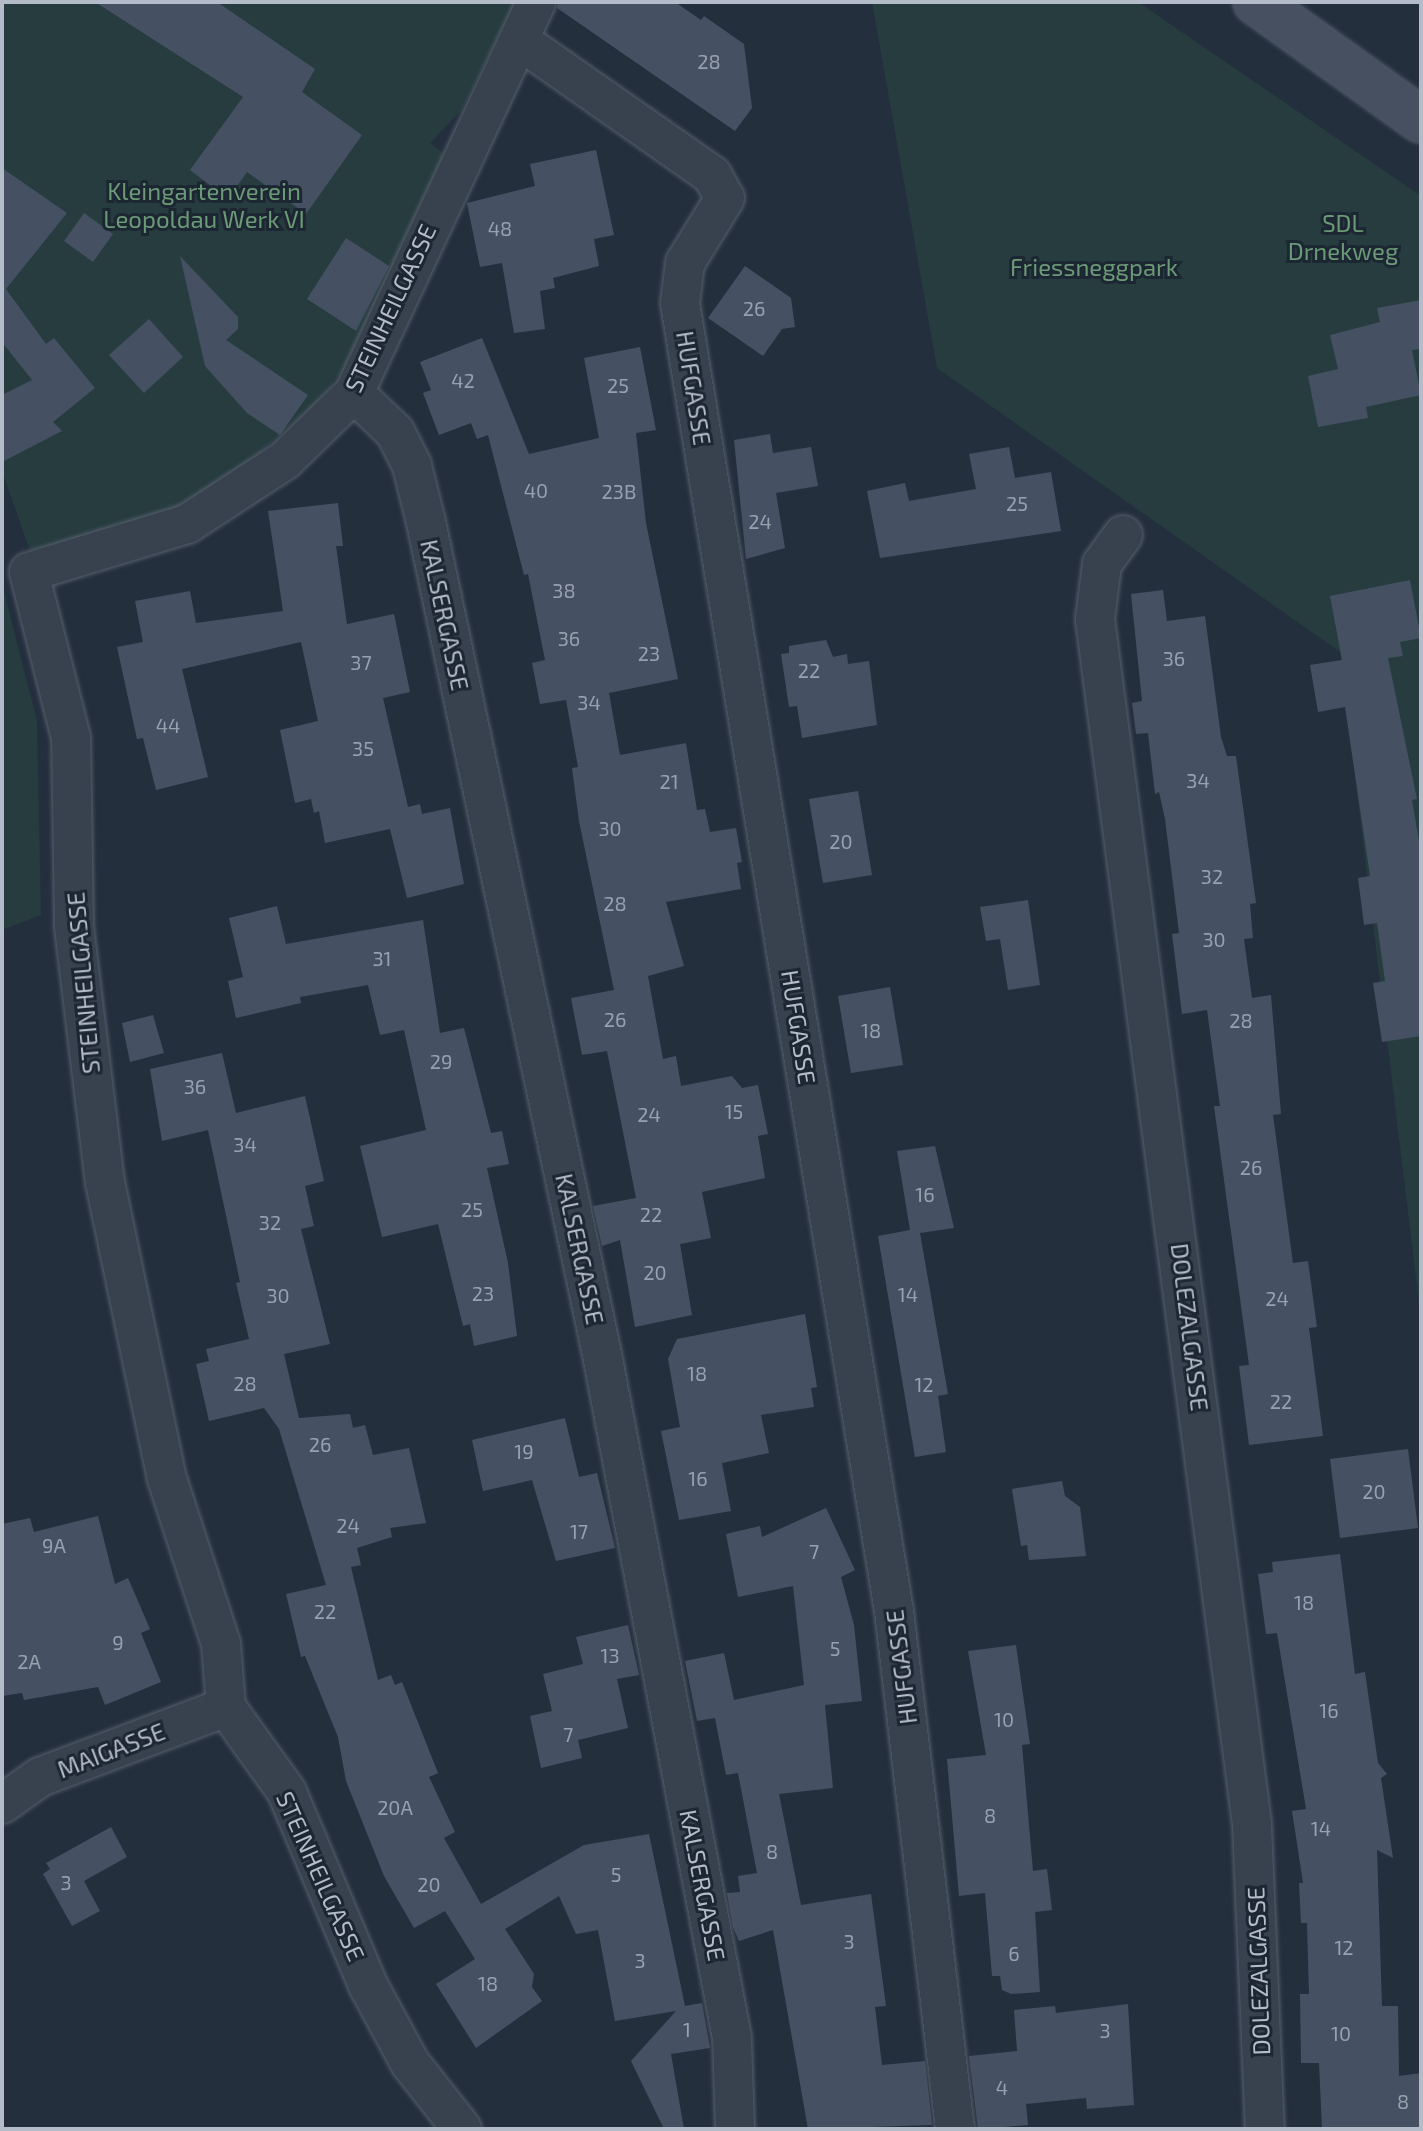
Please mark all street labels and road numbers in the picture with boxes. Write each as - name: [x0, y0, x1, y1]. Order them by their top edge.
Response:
- street label: STEINHEILGASSE: [338, 219, 442, 397]
- street label: HUFGASSE: [671, 329, 717, 447]
- street label: KALSERGASSE: [415, 537, 475, 693]
- street label: STEINHEILGASSE: [61, 891, 105, 1075]
- street label: HUFGASSE: [776, 968, 822, 1086]
- street label: KALSERGASSE: [550, 1171, 610, 1327]
- street label: DOLEZALGASSE: [1165, 1242, 1215, 1412]
- street label: HUFGASSE: [880, 1608, 922, 1726]
- street label: MAIGASSE: [53, 1716, 169, 1784]
- street label: STEINHEILGASSE: [271, 1787, 371, 1965]
- street label: KALSERGASSE: [674, 1807, 732, 1963]
- street label: DOLEZALGASSE: [1241, 1886, 1275, 2056]

